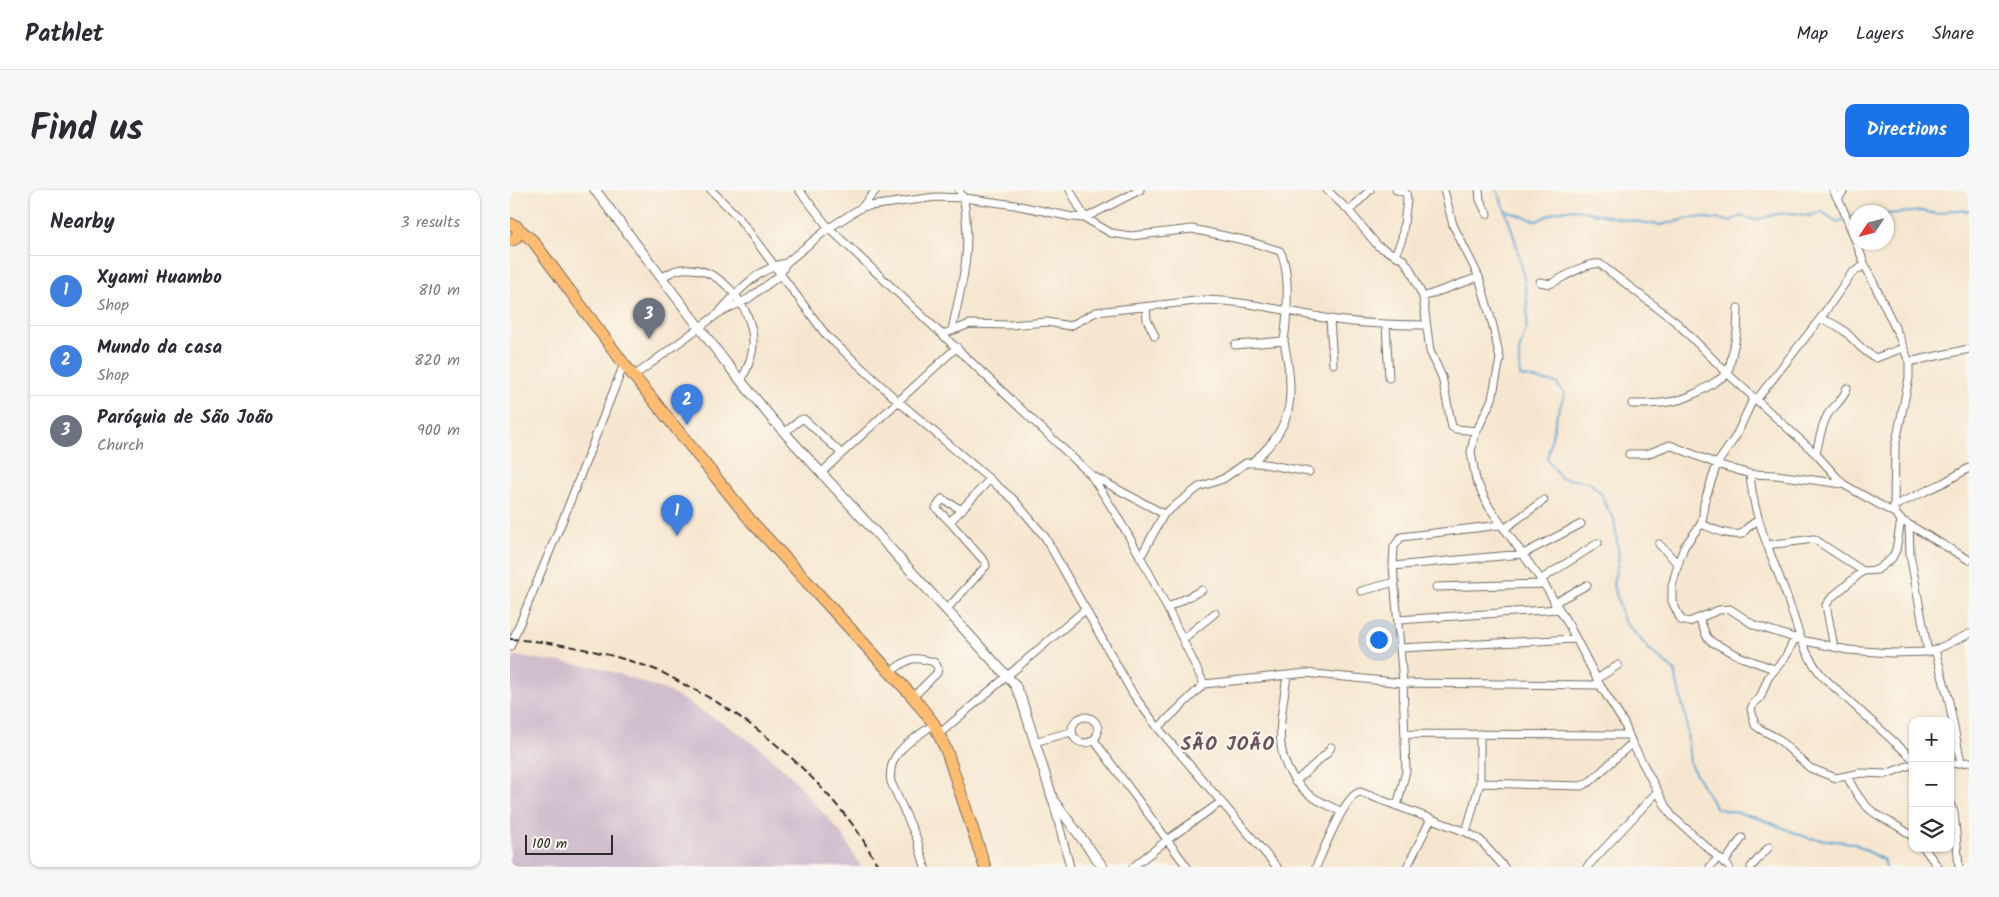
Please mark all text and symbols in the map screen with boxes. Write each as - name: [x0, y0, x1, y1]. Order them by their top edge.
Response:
- text: Pathlet: [25, 15, 104, 54]
- text: Map: [1797, 20, 1828, 49]
- text: Layers: [1856, 20, 1904, 49]
- text: Share: [1932, 20, 1974, 49]
- text: Find us: [30, 102, 143, 158]
- button: Directions: [1845, 104, 1969, 157]
- north arrow: [1849, 205, 1894, 250]
- text: Nearby: [50, 206, 115, 239]
- text: 3 results: [401, 210, 460, 235]
- text: Xyami Huambo: [97, 263, 222, 293]
- text: 1: [64, 278, 68, 303]
- text: 810 m: [418, 278, 460, 303]
- text: Shop: [97, 293, 129, 318]
- pin: 3: [633, 298, 665, 339]
- text: Mundo da casa: [97, 333, 222, 363]
- text: 2: [61, 348, 71, 373]
- text: 820 m: [414, 348, 460, 373]
- text: Shop: [97, 363, 129, 388]
- pin: 2: [671, 384, 703, 425]
- text: Paróquia de São João: [97, 403, 273, 433]
- text: 3: [62, 418, 70, 443]
- text: 900 m: [417, 418, 460, 443]
- text: Church: [97, 433, 144, 458]
- pin: 1: [661, 495, 693, 536]
- your location: [1366, 627, 1392, 653]
- map controls: [1909, 717, 1954, 852]
- button: +: [1909, 717, 1954, 762]
- district label: SÃO JOÃO: [1181, 730, 1275, 760]
- button: −: [1909, 762, 1954, 807]
- button: layers: [1909, 807, 1954, 852]
- scale bar: [525, 832, 612, 855]
- text: 100 m: [532, 833, 567, 855]

